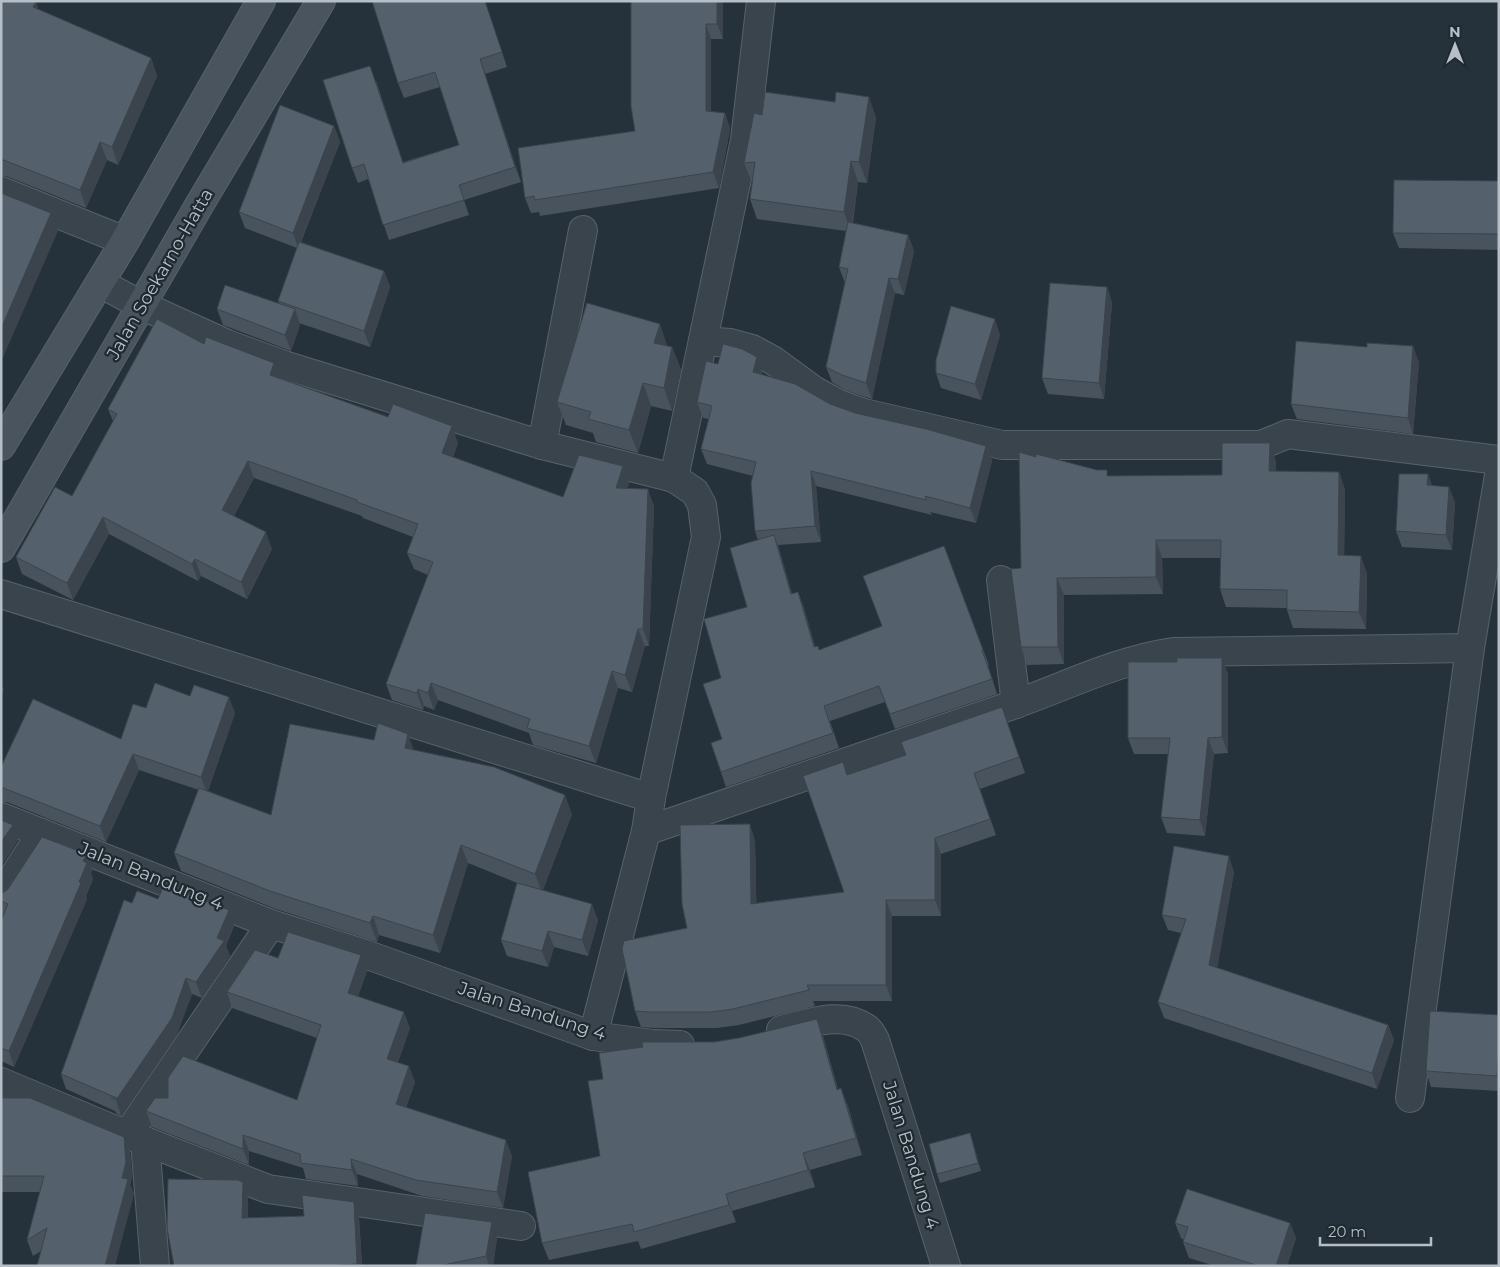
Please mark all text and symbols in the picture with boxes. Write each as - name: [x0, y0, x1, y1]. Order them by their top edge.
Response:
- north arrow: [1430, 20, 1480, 70]
- text: N: [1449, 23, 1461, 41]
- street label: Jalan Soekarno-Hatta: [102, 185, 218, 364]
- street label: Jalan Bandung 4: [75, 837, 226, 915]
- street label: Jalan Bandung 4: [455, 976, 609, 1045]
- street label: Jalan Bandung 4: [878, 1077, 944, 1232]
- scale bar: [1320, 1214, 1431, 1246]
- text: 20 m: [1328, 1222, 1366, 1241]

